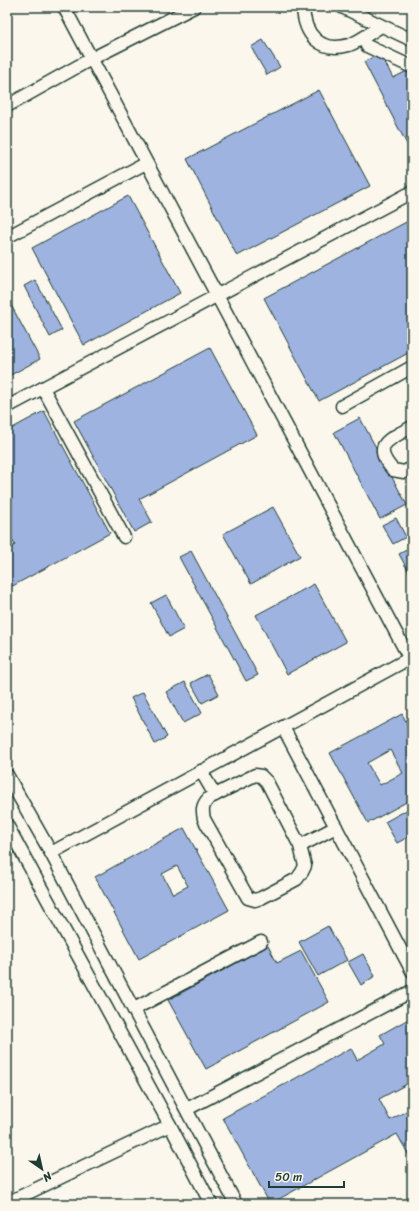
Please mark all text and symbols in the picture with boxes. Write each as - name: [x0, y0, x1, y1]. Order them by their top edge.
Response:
- north arrow: [22, 1149, 62, 1189]
- scale bar: [269, 1163, 344, 1189]
- text: N: [39, 1166, 57, 1187]
- text: 50 m: [275, 1166, 302, 1188]

